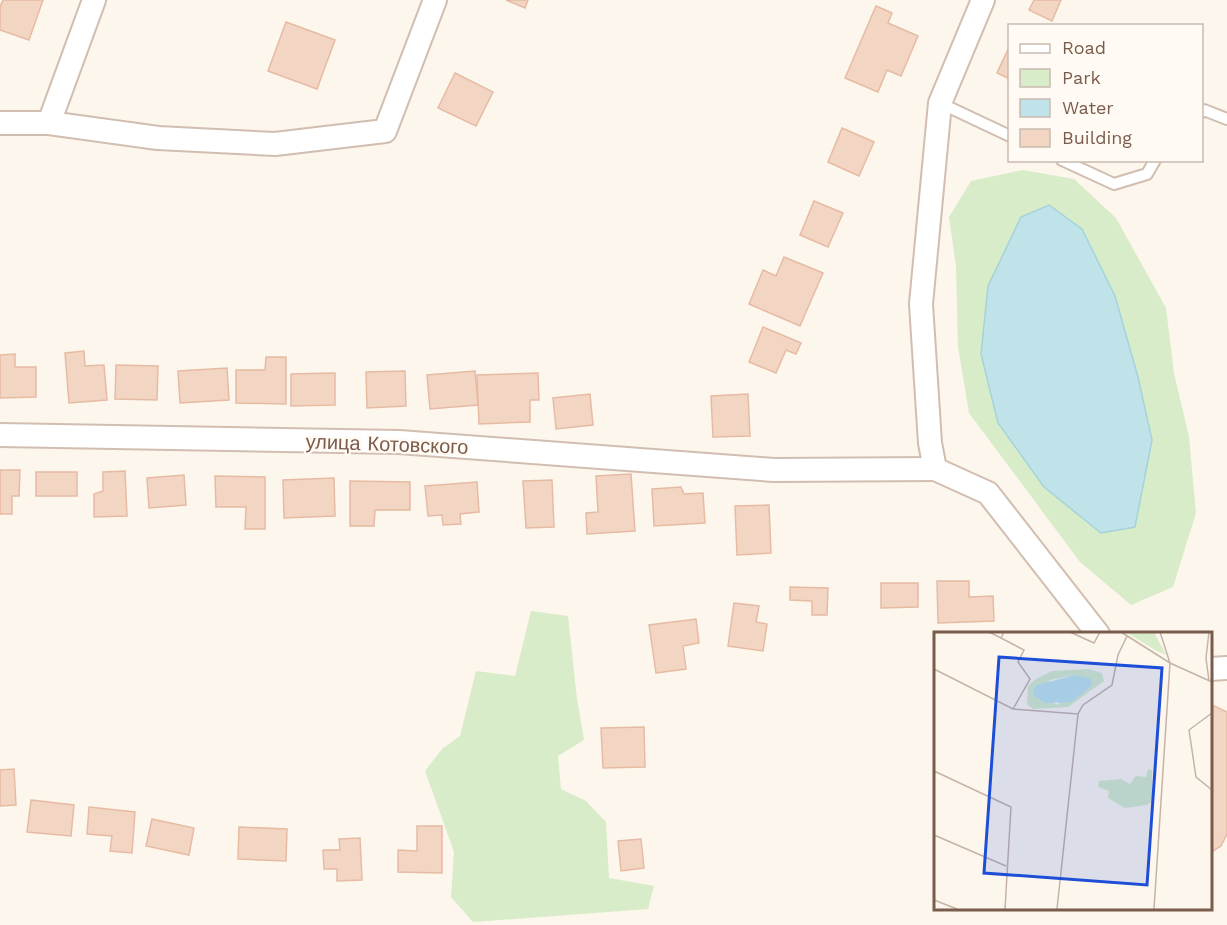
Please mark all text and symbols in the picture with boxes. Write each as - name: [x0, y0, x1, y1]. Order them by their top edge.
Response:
- legend: [1008, 24, 1203, 162]
- text: Road: [1062, 37, 1106, 58]
- text: Park: [1062, 67, 1101, 88]
- text: Water: [1062, 97, 1114, 118]
- text: Building: [1062, 127, 1132, 148]
- street label: улица Котовского: [305, 429, 469, 459]
- inset map: [934, 632, 1212, 910]

